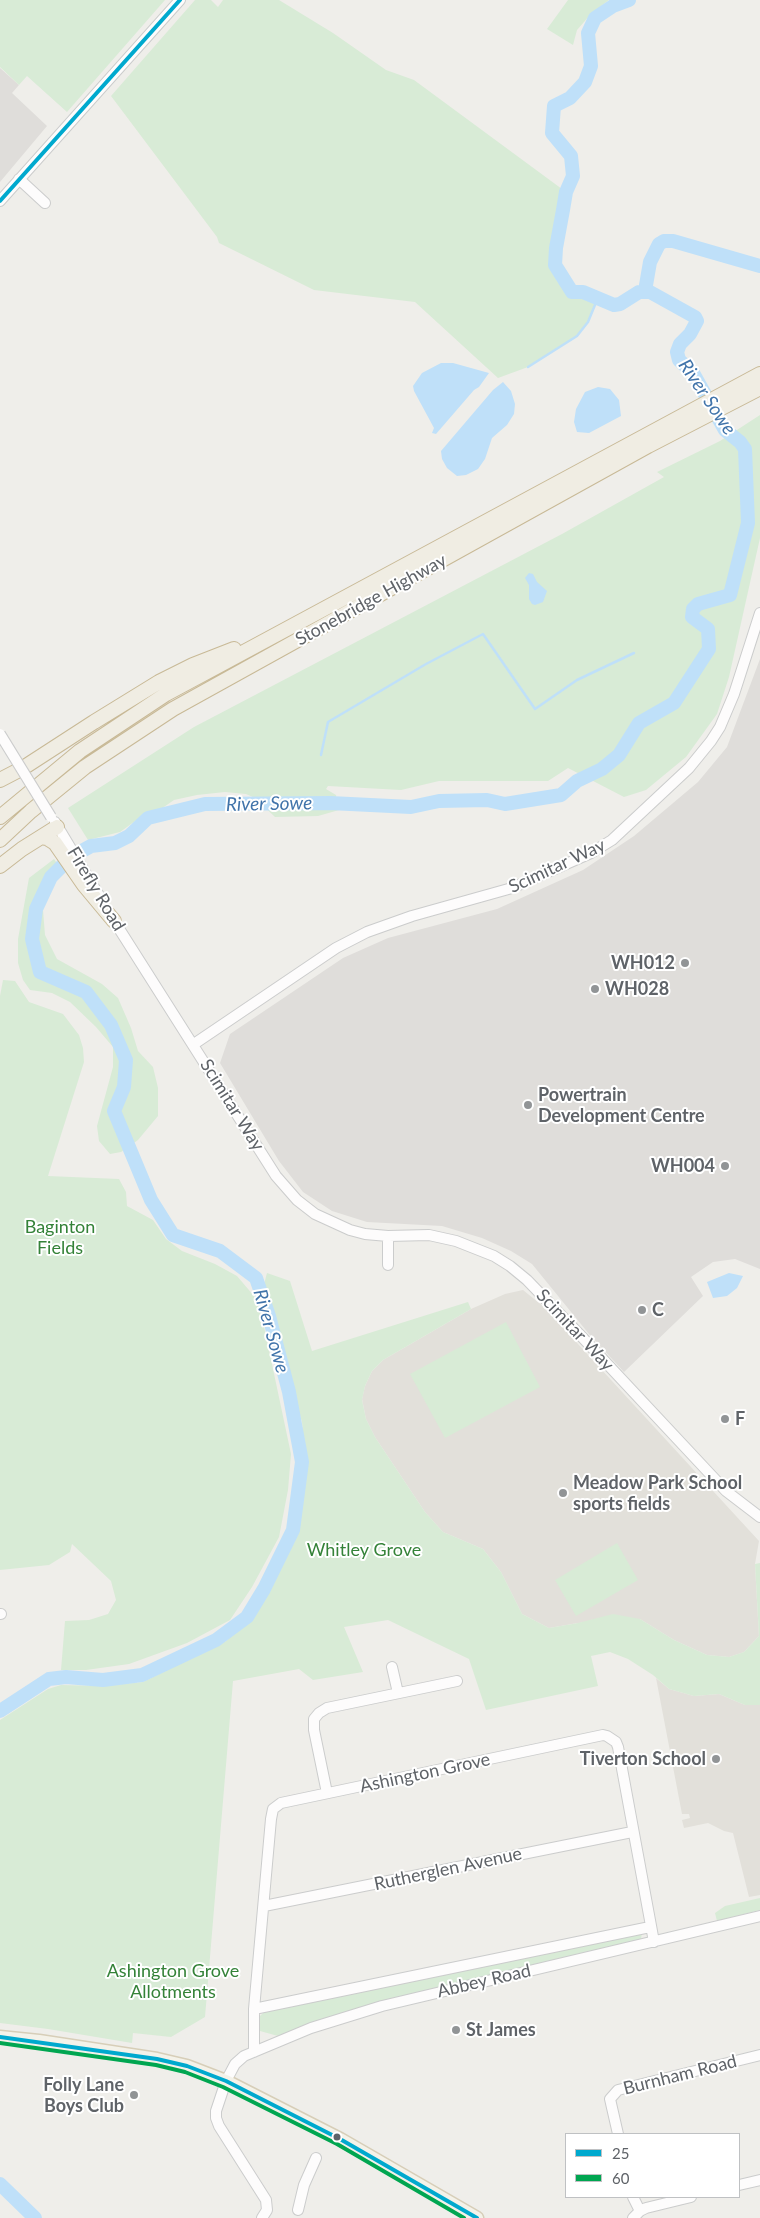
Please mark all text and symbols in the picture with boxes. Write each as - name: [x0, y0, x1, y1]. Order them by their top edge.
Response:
- water label: River Sowe: [673, 355, 741, 439]
- street label: Stonebridge Highway: [292, 550, 450, 650]
- water label: River Sowe: [226, 792, 312, 816]
- street label: Scimitar Way: [505, 834, 609, 898]
- street label: Firefly Road: [62, 843, 130, 935]
- place label: WH012: [611, 952, 675, 974]
- marker: WH012: [679, 957, 691, 969]
- place label: WH028: [605, 978, 669, 1000]
- marker: WH028: [589, 983, 601, 995]
- street label: Scimitar Way: [195, 1055, 269, 1155]
- place label: Powertrain Development Centre: [538, 1084, 705, 1126]
- marker: Powertrain Development Centre: [522, 1099, 534, 1111]
- place label: WH004: [651, 1155, 715, 1177]
- marker: WH004: [719, 1160, 731, 1172]
- park label: Baginton Fields: [25, 1216, 95, 1258]
- street label: Scimitar Way: [532, 1285, 618, 1375]
- water label: River Sowe: [248, 1286, 294, 1376]
- place label: C: [652, 1299, 664, 1321]
- marker: C: [636, 1304, 648, 1316]
- place label: F: [735, 1408, 745, 1430]
- marker: F: [719, 1413, 731, 1425]
- place label: Meadow Park School sports fields: [573, 1472, 742, 1515]
- marker: Meadow Park School sports fields: [557, 1487, 569, 1499]
- park label: Whitley Grove: [307, 1539, 421, 1561]
- place label: Tiverton School: [580, 1748, 706, 1770]
- street label: Ashington Grove: [358, 1749, 492, 1797]
- marker: Tiverton School: [710, 1753, 722, 1765]
- street label: Rutherglen Avenue: [372, 1843, 524, 1895]
- park label: Ashington Grove Allotments: [107, 1960, 239, 2002]
- street label: Abbey Road: [435, 1960, 533, 2002]
- place label: St James: [466, 2019, 536, 2041]
- marker: St James: [450, 2024, 462, 2036]
- street label: Burnham Road: [621, 2050, 739, 2100]
- place label: Folly Lane Boys Club: [43, 2074, 124, 2116]
- marker: Folly Lane Boys Club: [128, 2089, 140, 2101]
- unlabelled marker: [332, 2132, 342, 2142]
- legend: [565, 2133, 740, 2198]
- text: 25: [612, 2144, 629, 2162]
- text: 60: [612, 2169, 629, 2187]

